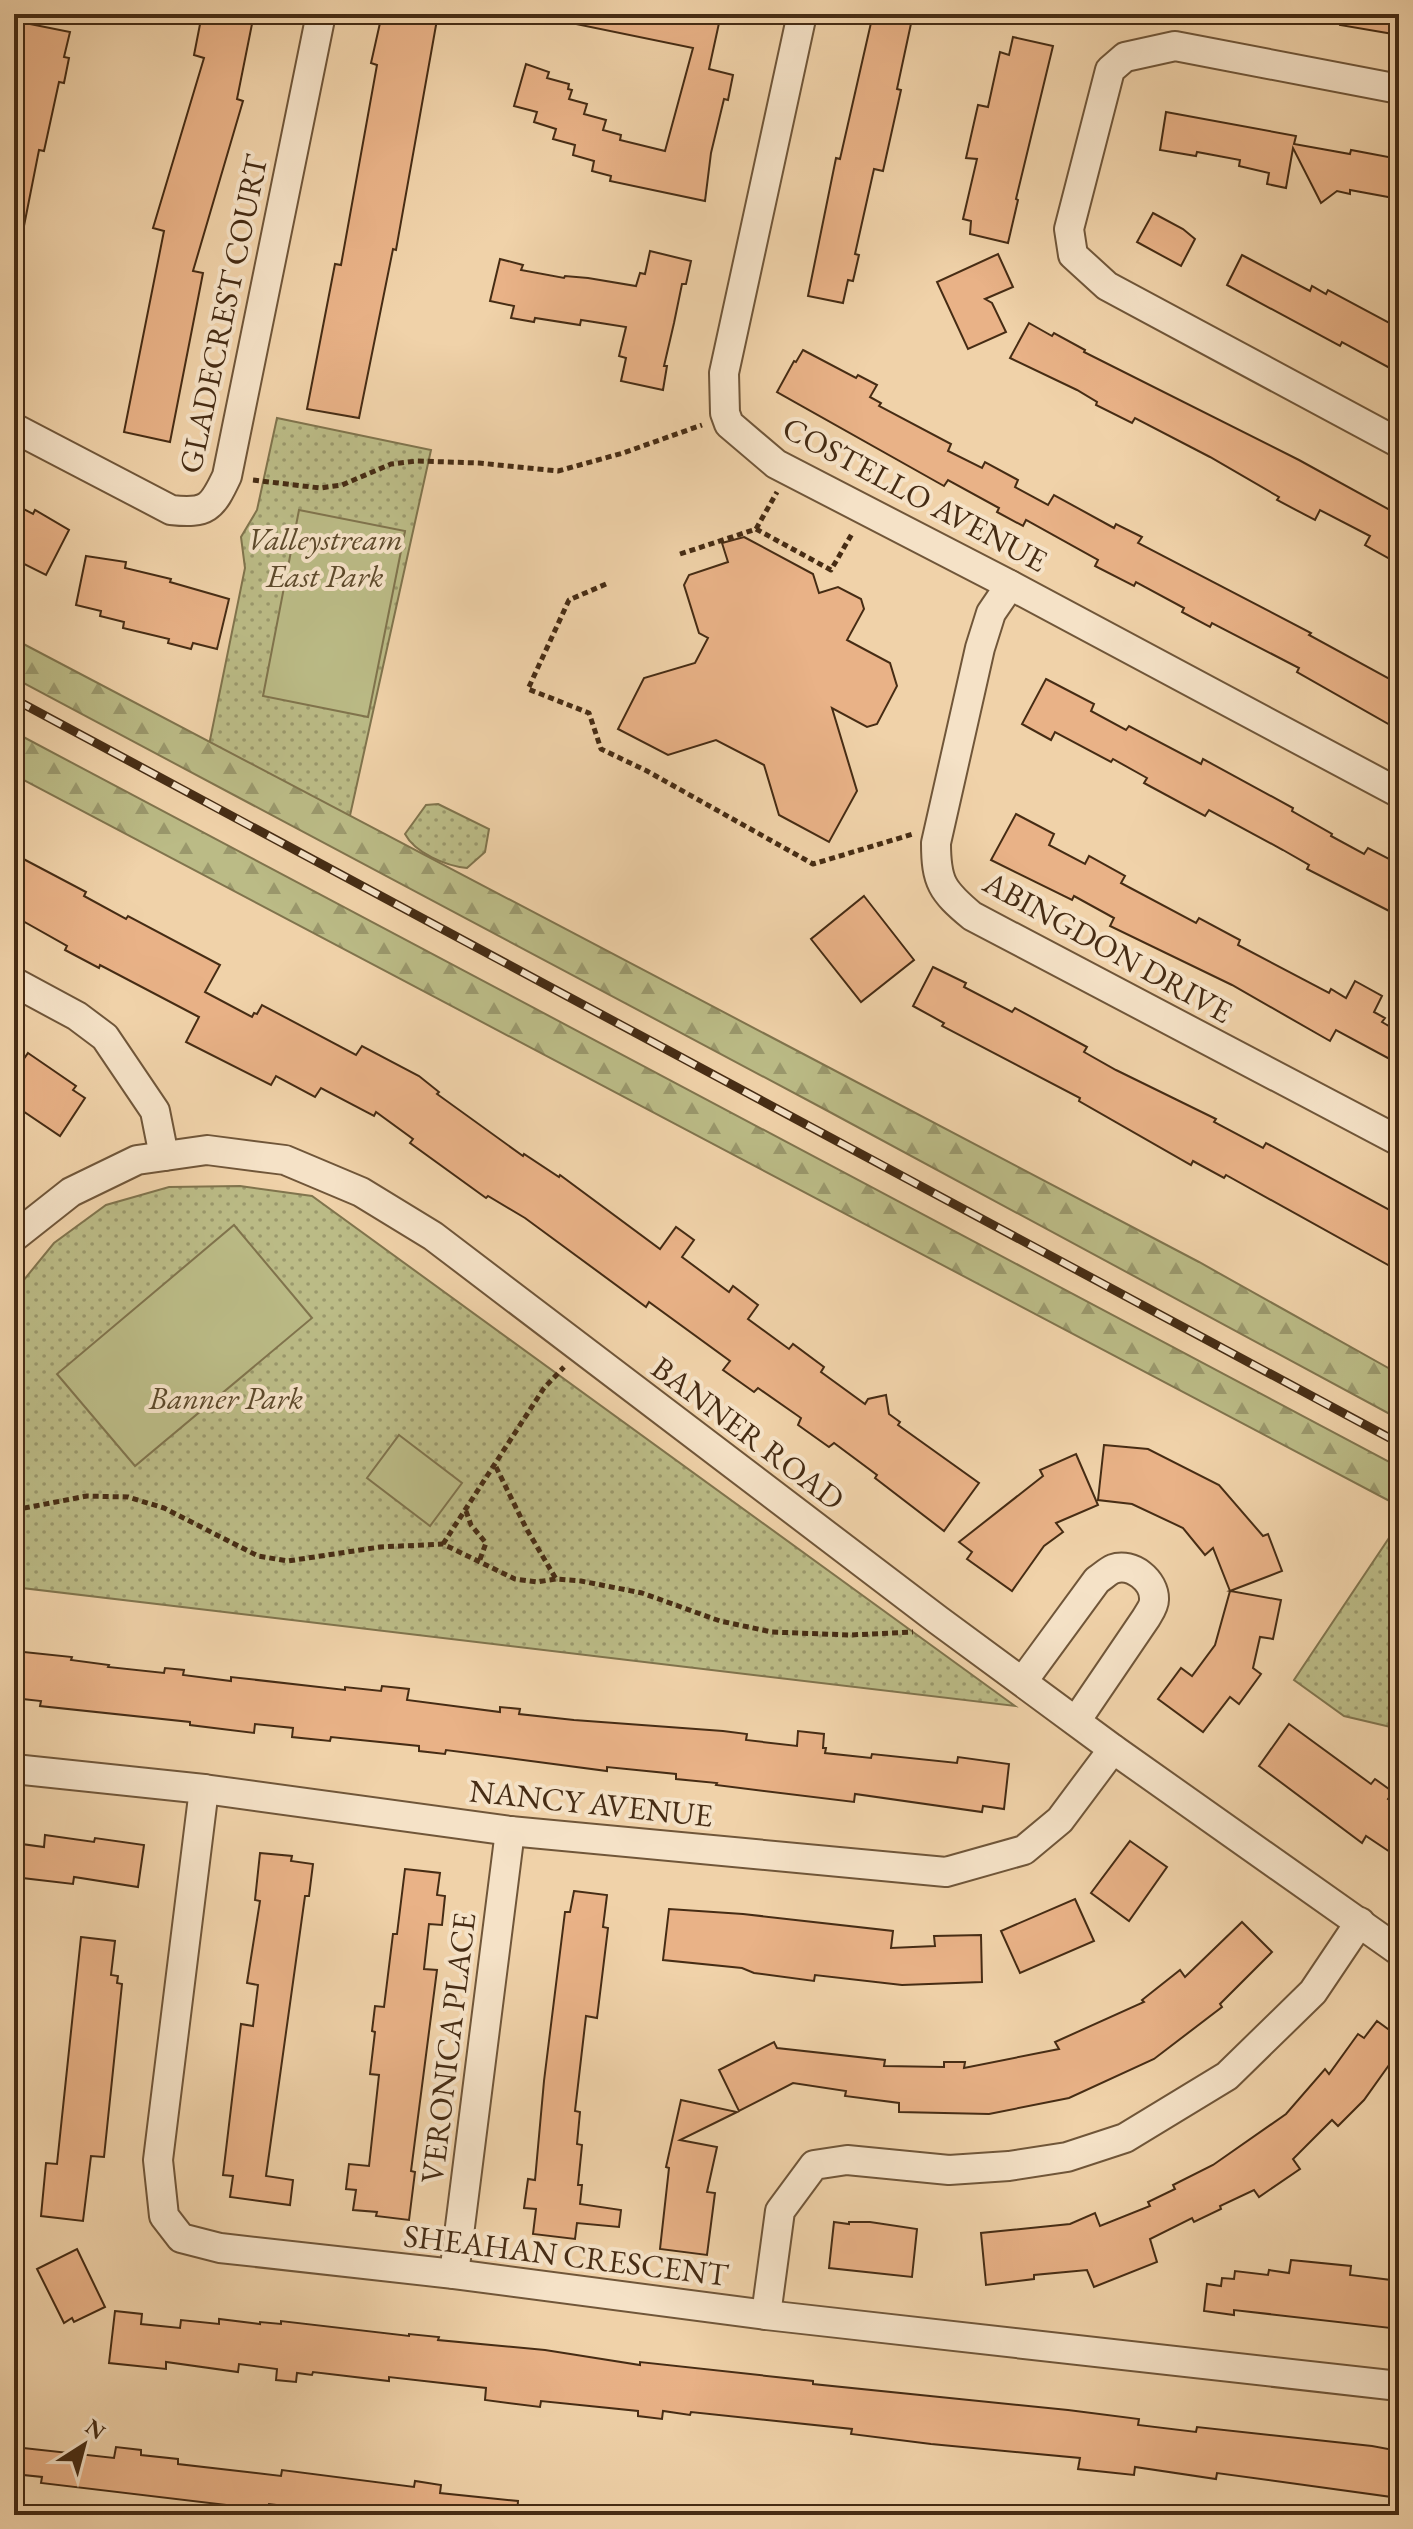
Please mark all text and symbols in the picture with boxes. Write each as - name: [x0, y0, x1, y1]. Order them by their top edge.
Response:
- street label: GLADECREST COURT: [169, 150, 277, 477]
- street label: COSTELLO AVENUE: [775, 406, 1055, 582]
- park label: Valleystream East Park: [247, 518, 403, 597]
- street label: ABINGDON DRIVE: [975, 861, 1240, 1033]
- street label: BANNER ROAD: [643, 1347, 853, 1519]
- park label: Banner Park: [148, 1377, 304, 1419]
- street label: NANCY AVENUE: [467, 1769, 715, 1837]
- street label: VERONICA PLACE: [411, 1910, 485, 2186]
- street label: SHEAHAN CRESCENT: [401, 2214, 731, 2296]
- north arrow: [44, 2405, 124, 2485]
- text: N: [80, 2412, 111, 2446]

